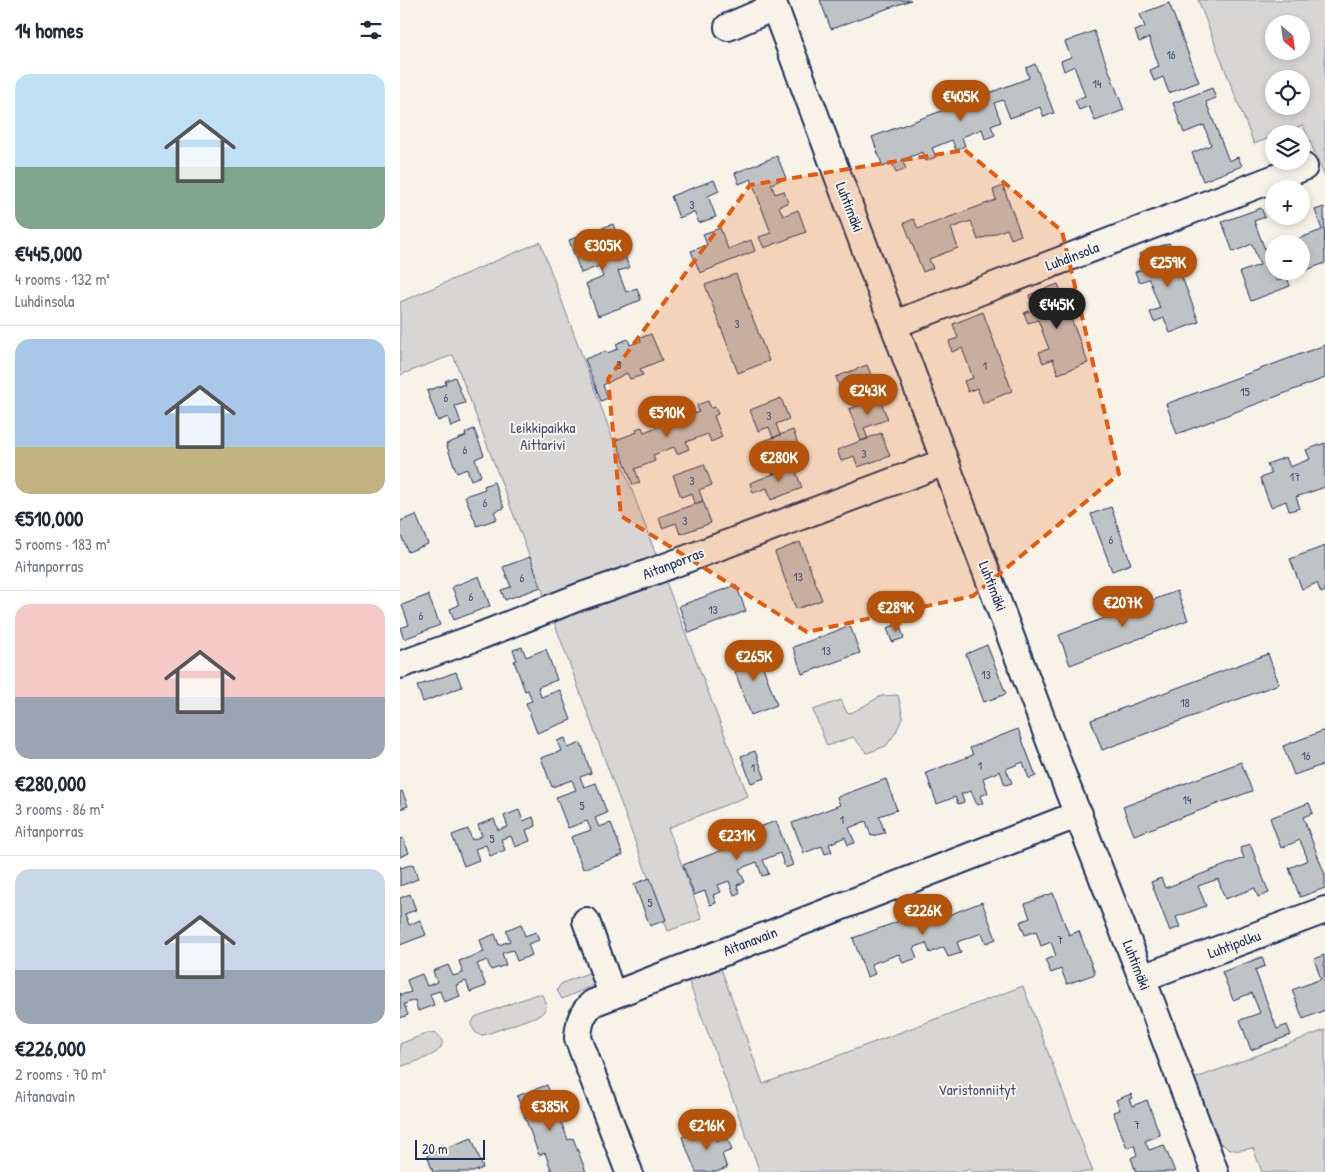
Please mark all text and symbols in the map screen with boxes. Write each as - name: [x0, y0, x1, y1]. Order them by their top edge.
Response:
- north arrow: [1265, 15, 1310, 60]
- map controls: [1265, 15, 1310, 280]
- text: 14 homes: [15, 16, 83, 45]
- icon: filters: [357, 16, 385, 44]
- house number: 16: [1166, 46, 1176, 63]
- button: locate: [1265, 70, 1310, 115]
- house number: 14: [1093, 75, 1102, 92]
- pin: €405K: [926, 80, 996, 122]
- text: €405K: [943, 85, 979, 107]
- icon: home: [155, 106, 245, 196]
- button: layers: [1265, 125, 1310, 170]
- street label: Luhtimäki: [831, 179, 869, 235]
- button: +: [1265, 180, 1310, 225]
- house number: 3: [689, 196, 695, 213]
- pin: €305K: [568, 228, 638, 271]
- text: €305K: [584, 234, 622, 256]
- button: −: [1265, 235, 1310, 280]
- street label: Luhdinsola: [1042, 236, 1102, 276]
- text: €445,000: [15, 239, 82, 268]
- pin: €259K: [1133, 246, 1203, 288]
- text: €259K: [1150, 251, 1186, 273]
- text: 4 rooms · 132 m²: [15, 268, 110, 290]
- pin: €445K: [1022, 288, 1092, 330]
- text: Luhdinsola: [15, 290, 74, 312]
- text: €445K: [1040, 293, 1074, 315]
- house number: 3: [734, 315, 740, 332]
- house number: 3: [616, 356, 622, 373]
- house number: 1: [983, 357, 987, 374]
- icon: home: [155, 372, 245, 462]
- pin: €243K: [833, 374, 903, 416]
- text: €243K: [850, 379, 886, 401]
- house number: 15: [1240, 383, 1250, 400]
- house number: 6: [444, 389, 449, 406]
- pin: €510K: [632, 396, 702, 438]
- text: €510K: [649, 401, 685, 423]
- house number: 3: [766, 407, 772, 424]
- park label: Leikkipaikka Aittarivi: [511, 417, 575, 455]
- pin: €280K: [744, 440, 814, 483]
- house number: 6: [463, 441, 468, 458]
- house number: 3: [861, 445, 867, 462]
- text: €280K: [760, 446, 798, 468]
- house number: 17: [1290, 468, 1300, 485]
- house number: 3: [689, 472, 695, 489]
- house number: 6: [483, 494, 488, 511]
- text: €510,000: [15, 504, 83, 533]
- house number: 3: [682, 512, 688, 529]
- house number: 6: [1109, 531, 1114, 548]
- text: 5 rooms · 183 m²: [15, 533, 110, 555]
- street label: Aitanporras: [639, 542, 707, 584]
- text: Aitanporras: [15, 555, 83, 577]
- street label: Luhtimäki: [974, 558, 1012, 614]
- house number: 13: [793, 568, 803, 585]
- house number: 6: [520, 569, 525, 586]
- pin: €207K: [1088, 586, 1158, 628]
- house number: 6: [469, 588, 474, 605]
- pin: €289K: [861, 590, 931, 633]
- text: €207K: [1104, 591, 1142, 613]
- text: €289K: [878, 596, 914, 618]
- house number: 13: [708, 601, 718, 618]
- house number: 6: [419, 607, 424, 624]
- icon: home: [155, 637, 245, 727]
- pin: €265K: [719, 640, 789, 682]
- house number: 13: [821, 642, 831, 659]
- text: €265K: [736, 645, 772, 667]
- house number: 13: [981, 666, 991, 683]
- house number: 18: [1180, 694, 1190, 711]
- house number: 16: [1301, 747, 1311, 764]
- house number: 1: [978, 757, 982, 774]
- house number: 1: [751, 759, 755, 776]
- text: €280,000: [15, 769, 86, 798]
- house number: 14: [1183, 791, 1192, 808]
- house number: 5: [579, 797, 585, 814]
- text: 3 rooms · 86 m²: [15, 798, 104, 820]
- house number: 1: [840, 811, 844, 828]
- pin: €231K: [702, 818, 772, 861]
- text: Aitanporras: [15, 820, 83, 842]
- text: €231K: [719, 824, 755, 846]
- house number: 5: [489, 830, 495, 847]
- house number: 5: [647, 894, 653, 911]
- pin: €226K: [888, 894, 958, 936]
- text: €226K: [904, 899, 942, 921]
- icon: home: [155, 902, 245, 992]
- street label: Aitanavain: [720, 921, 780, 961]
- street label: Luhtipolku: [1205, 925, 1263, 963]
- house number: 7: [1057, 931, 1063, 948]
- street label: Luhtimäki: [1118, 937, 1156, 993]
- text: €226,000: [15, 1034, 86, 1063]
- text: 2 rooms · 70 m²: [15, 1063, 106, 1085]
- park label: Varistonniityt: [938, 1079, 1017, 1100]
- text: Aitanavain: [15, 1085, 75, 1107]
- pin: €385K: [515, 1090, 585, 1132]
- text: €385K: [532, 1095, 568, 1117]
- pin: €216K: [672, 1108, 742, 1151]
- text: €216K: [689, 1114, 725, 1136]
- house number: 7: [1134, 1116, 1140, 1133]
- scale bar: [415, 1137, 485, 1160]
- text: 20 m: [422, 1139, 448, 1158]

